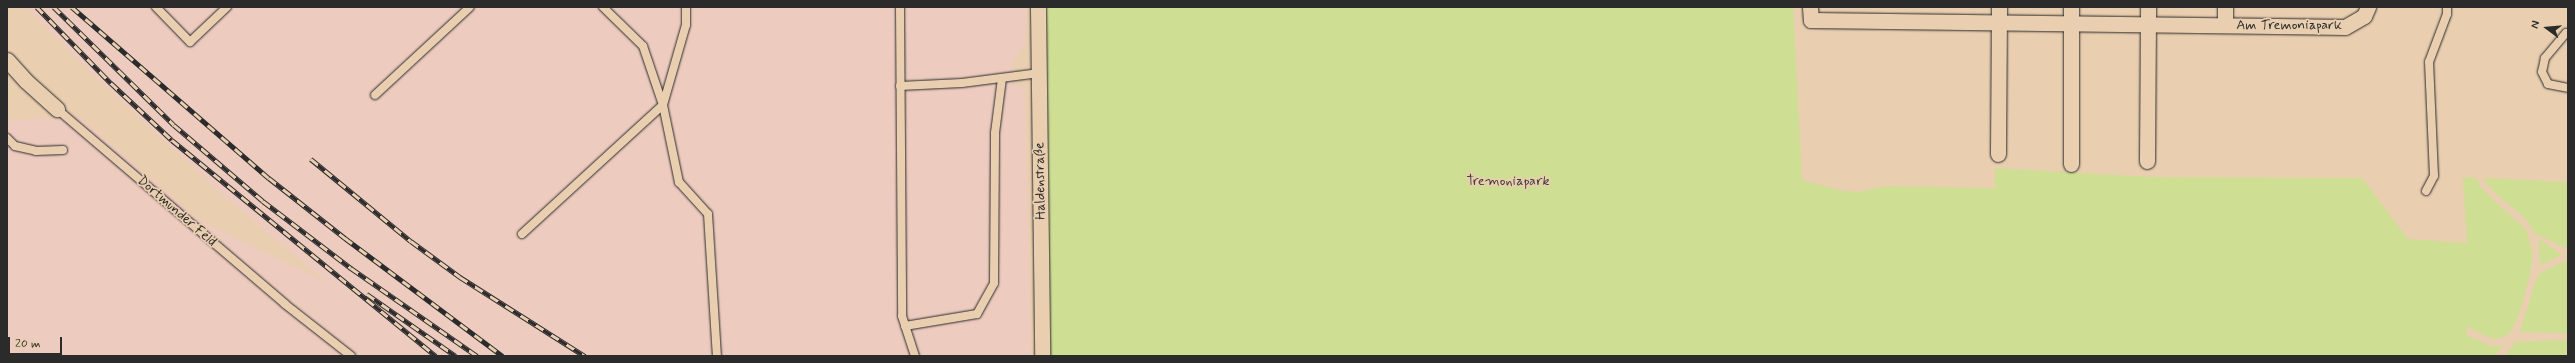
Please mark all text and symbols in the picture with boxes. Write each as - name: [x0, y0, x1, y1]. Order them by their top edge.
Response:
- north arrow: [2527, 8, 2567, 48]
- street label: Am Tremoniapark: [2235, 17, 2343, 33]
- text: N: [2528, 19, 2543, 30]
- street label: Haldenstraße: [1031, 142, 1049, 220]
- street label: Dortmunder Feld: [133, 172, 221, 250]
- park label: Tremoniapark: [1466, 173, 1550, 189]
- scale bar: [10, 329, 64, 355]
- text: 20 m: [15, 336, 41, 352]

